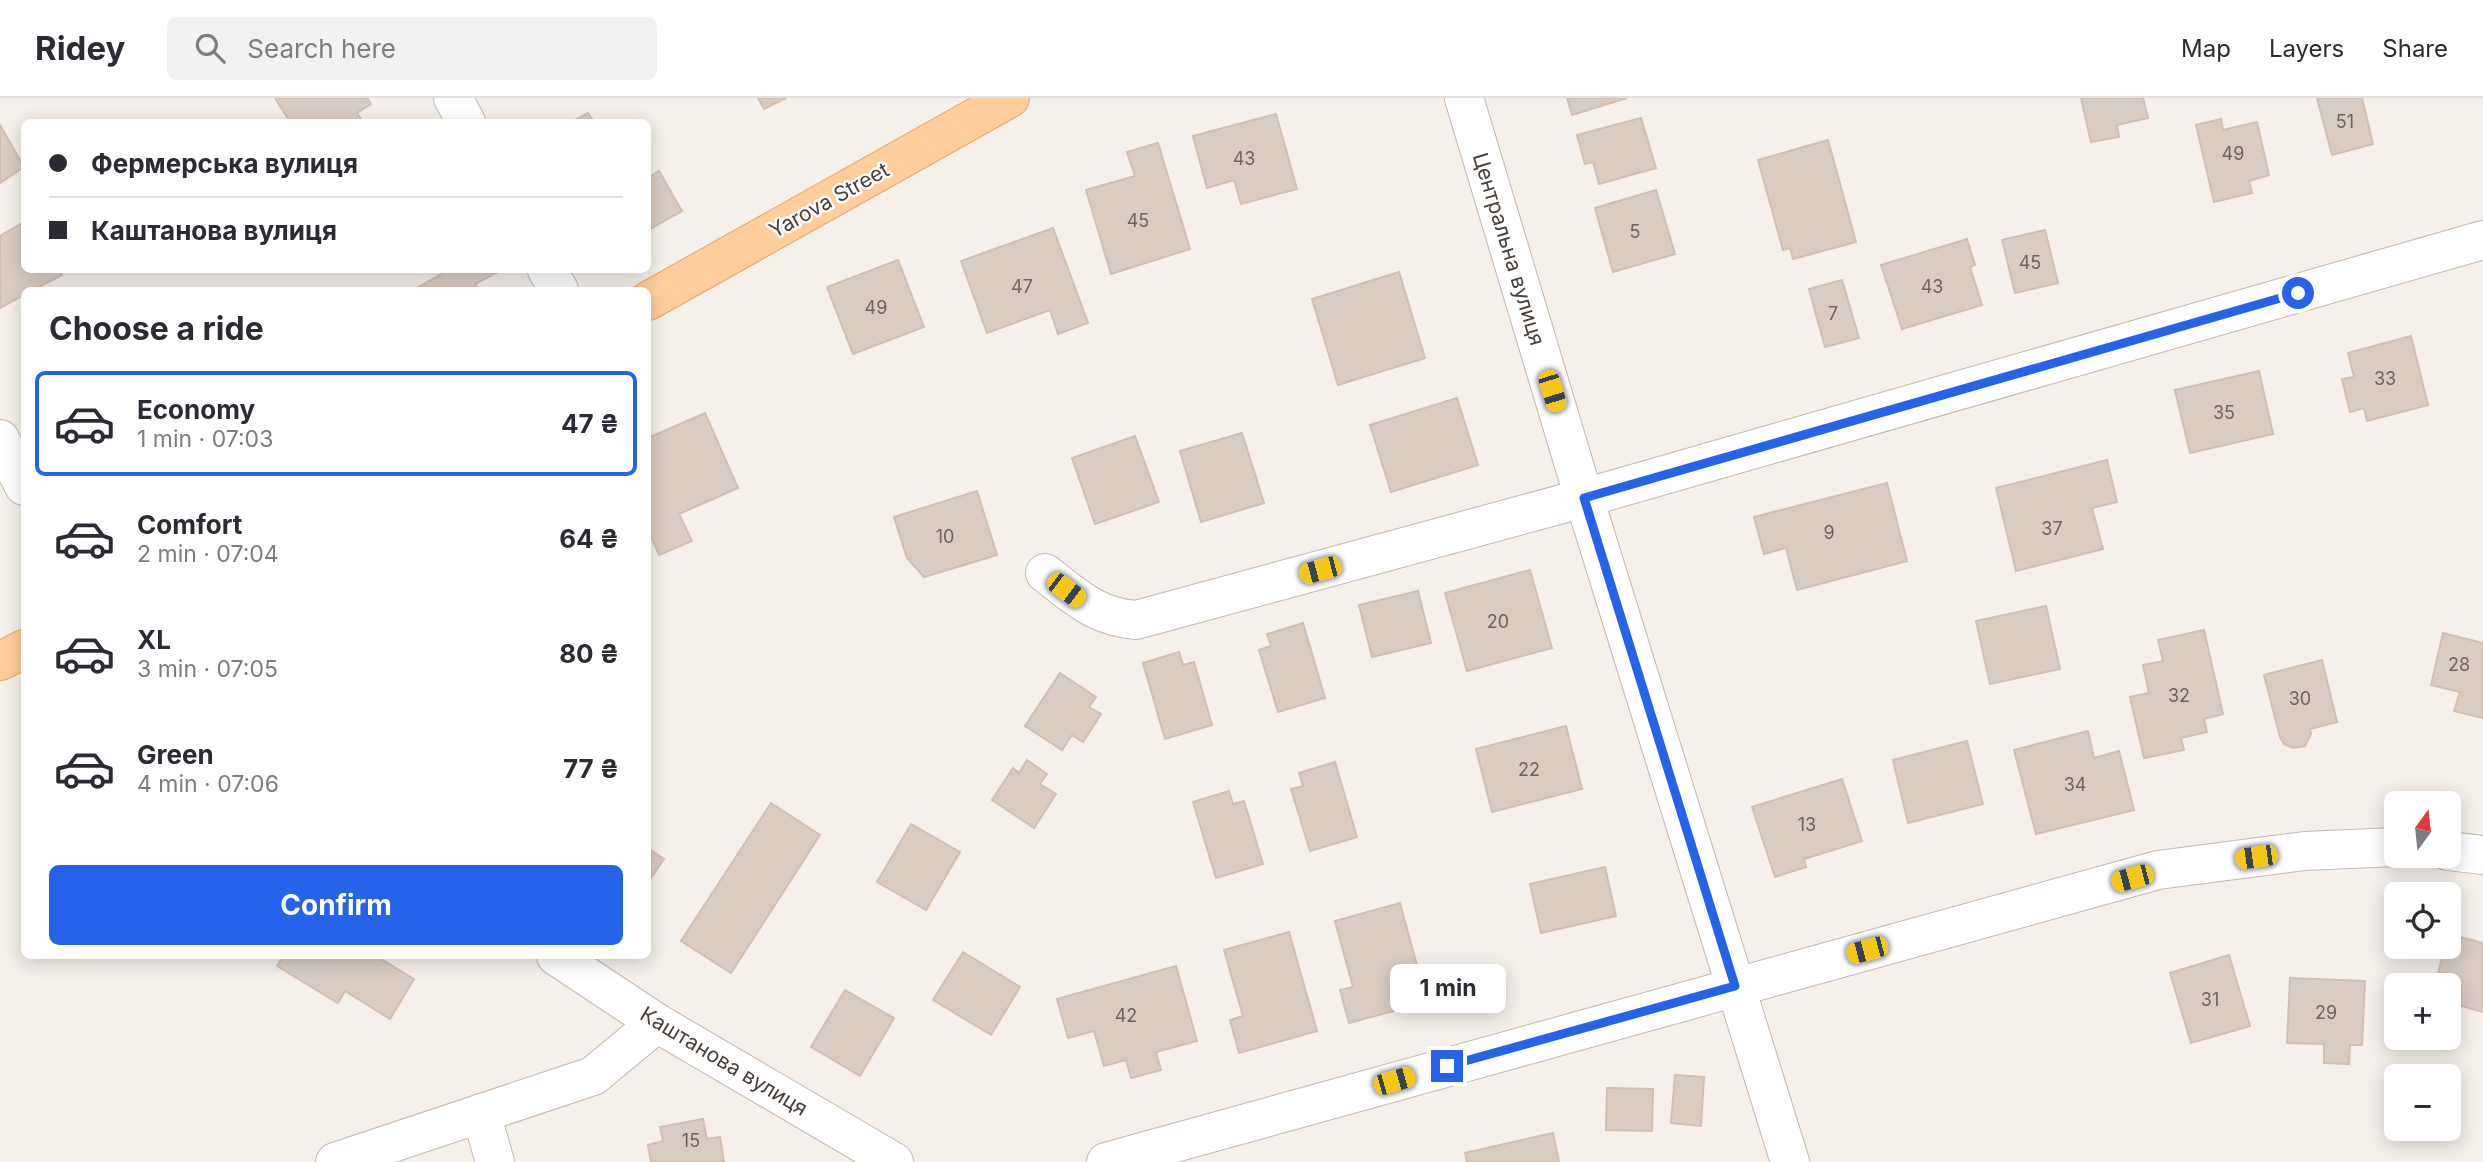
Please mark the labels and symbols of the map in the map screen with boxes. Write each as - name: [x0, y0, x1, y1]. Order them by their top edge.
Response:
- house number: 51: [2336, 111, 2354, 132]
- house number: 49: [2222, 143, 2244, 164]
- house number: 43: [1233, 148, 1255, 169]
- street label: Центральна вулиця: [1468, 150, 1550, 348]
- street label: Yarova Street: [765, 157, 893, 243]
- house number: 45: [1127, 210, 1149, 231]
- house number: 5: [1630, 221, 1640, 242]
- house number: 45: [2019, 252, 2041, 273]
- house number: 47: [1011, 276, 1033, 297]
- house number: 43: [1921, 276, 1943, 297]
- route start: [2282, 277, 2314, 309]
- house number: 49: [865, 297, 887, 318]
- house number: 7: [1828, 303, 1838, 324]
- car: [1536, 368, 1569, 414]
- house number: 33: [2374, 368, 2396, 389]
- house number: 35: [2213, 402, 2235, 423]
- house number: 37: [2041, 518, 2063, 539]
- house number: 9: [1823, 522, 1835, 543]
- house number: 10: [936, 526, 954, 547]
- car: [1297, 554, 1344, 586]
- car: [1043, 569, 1090, 611]
- house number: 20: [1487, 611, 1509, 632]
- house number: 28: [2448, 654, 2470, 675]
- house number: 32: [2168, 685, 2190, 706]
- house number: 30: [2289, 688, 2311, 709]
- house number: 22: [1518, 759, 1540, 780]
- house number: 34: [2064, 774, 2086, 795]
- north arrow: [2384, 791, 2460, 868]
- house number: 13: [1798, 814, 1816, 835]
- car: [2234, 844, 2279, 870]
- car: [2109, 862, 2156, 894]
- car: [1844, 934, 1891, 966]
- callout: 1 min: [1389, 964, 1505, 1014]
- house number: 31: [2201, 989, 2219, 1010]
- street label: Каштанова вулиця: [636, 1001, 812, 1121]
- house number: 29: [2315, 1002, 2337, 1023]
- house number: 42: [1115, 1005, 1137, 1026]
- route end: [1431, 1050, 1463, 1082]
- car: [1371, 1065, 1418, 1097]
- house number: 15: [682, 1130, 700, 1151]

